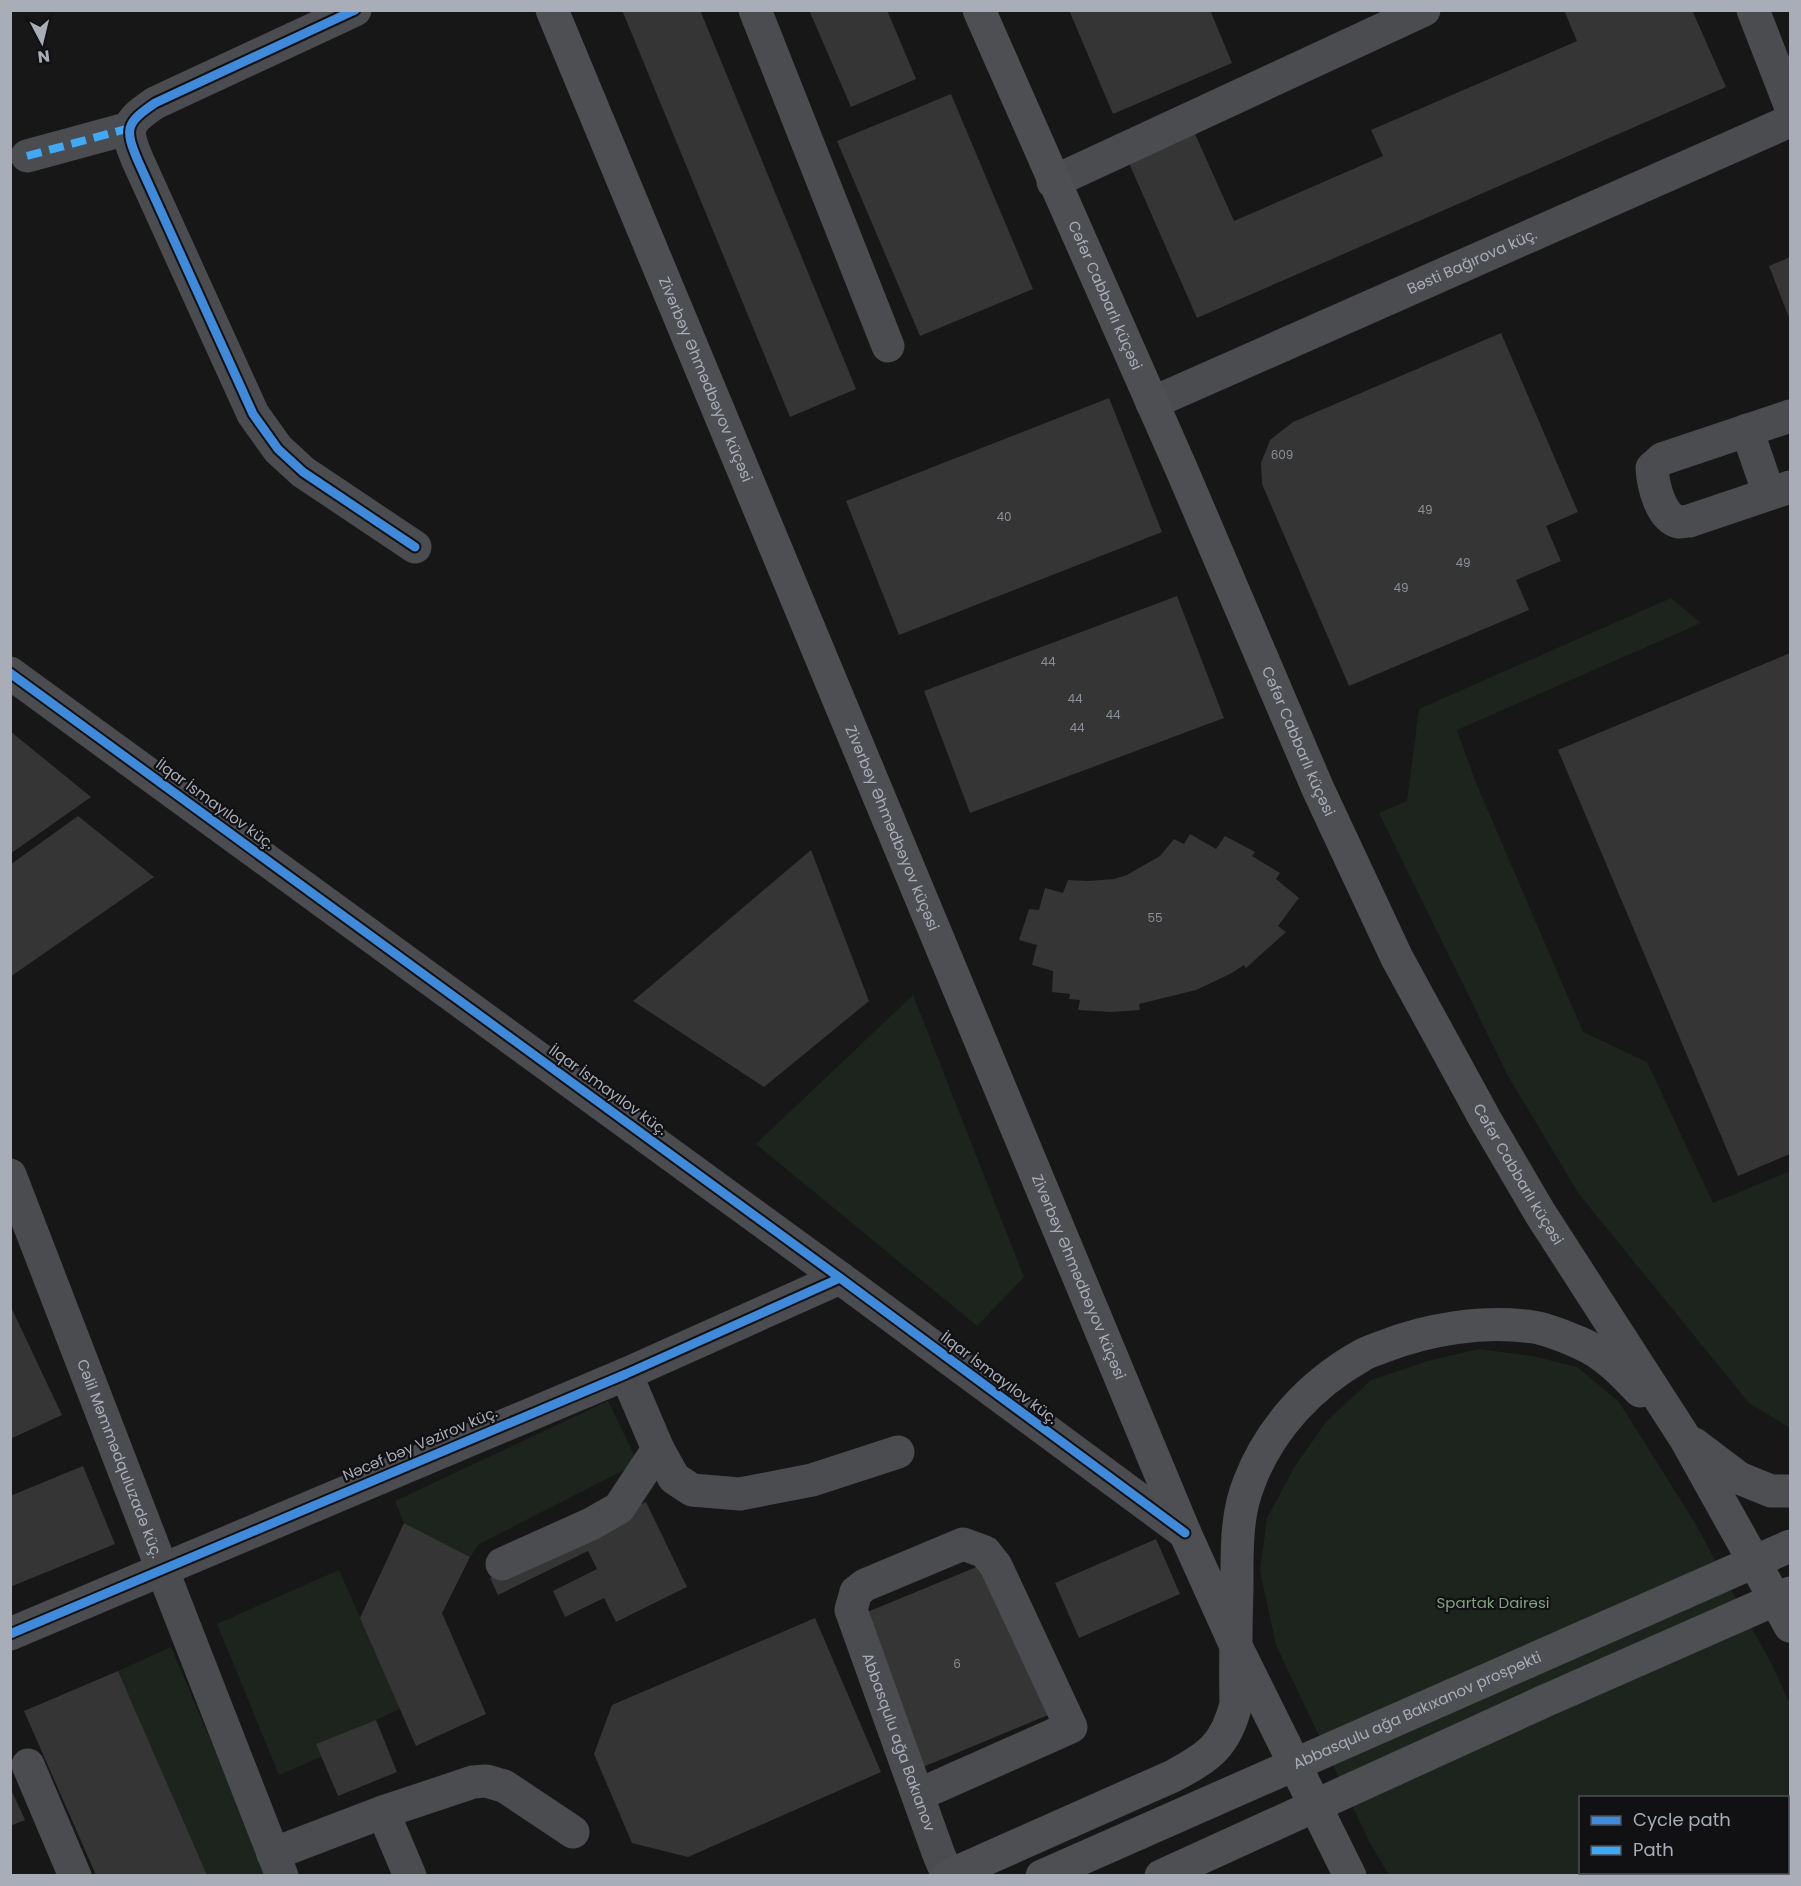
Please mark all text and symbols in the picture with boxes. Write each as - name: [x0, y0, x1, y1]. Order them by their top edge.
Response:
- north arrow: [12, 12, 72, 72]
- text: N: [36, 44, 51, 69]
- street label: Cəfər Cabbarlı küçəsi: [1063, 217, 1148, 373]
- street label: Bəsti Bağırova küç.: [1404, 223, 1540, 299]
- street label: Zivərbəy Əhmədbəyov küçəsi: [654, 273, 758, 485]
- house number: 609: [1271, 446, 1293, 463]
- house number: 49: [1417, 501, 1433, 518]
- house number: 40: [996, 508, 1012, 525]
- house number: 49: [1455, 554, 1471, 571]
- house number: 49: [1393, 579, 1409, 596]
- house number: 44: [1040, 653, 1056, 670]
- street label: Cəfər Cabbarlı küçəsi: [1257, 663, 1340, 820]
- house number: 44: [1067, 690, 1083, 707]
- house number: 44: [1105, 706, 1121, 723]
- house number: 44: [1069, 719, 1085, 736]
- street label: Zivərbəy Əhmədbəyov küçəsi: [840, 722, 945, 934]
- street label: İlqar İsmayılov küç.: [152, 753, 279, 854]
- house number: 55: [1147, 909, 1163, 926]
- street label: İlqar İsmayılov küç.: [545, 1039, 672, 1140]
- street label: Cəfər Cabbarlı küçəsi: [1468, 1099, 1569, 1249]
- street label: Zivərbəy Əhmədbəyov küçəsi: [1027, 1171, 1131, 1383]
- street label: İlqar İsmayılov küç.: [936, 1327, 1062, 1429]
- street label: Cəlil Məmmədquluzadə küç.: [72, 1356, 168, 1561]
- street label: Nəcəf bəy Vəzirov küç.: [339, 1401, 500, 1486]
- park label: Spartak Dairəsi: [1437, 1592, 1549, 1613]
- street label: Abbasqulu ağa Bakıxanov prospekti: [1290, 1646, 1544, 1774]
- street label: Abbasqulu ağa Bakıanov: [857, 1650, 941, 1835]
- house number: 6: [953, 1655, 961, 1672]
- legend: [1579, 1796, 1789, 1874]
- text: Cycle path: [1633, 1807, 1731, 1832]
- text: Path: [1633, 1837, 1674, 1862]

